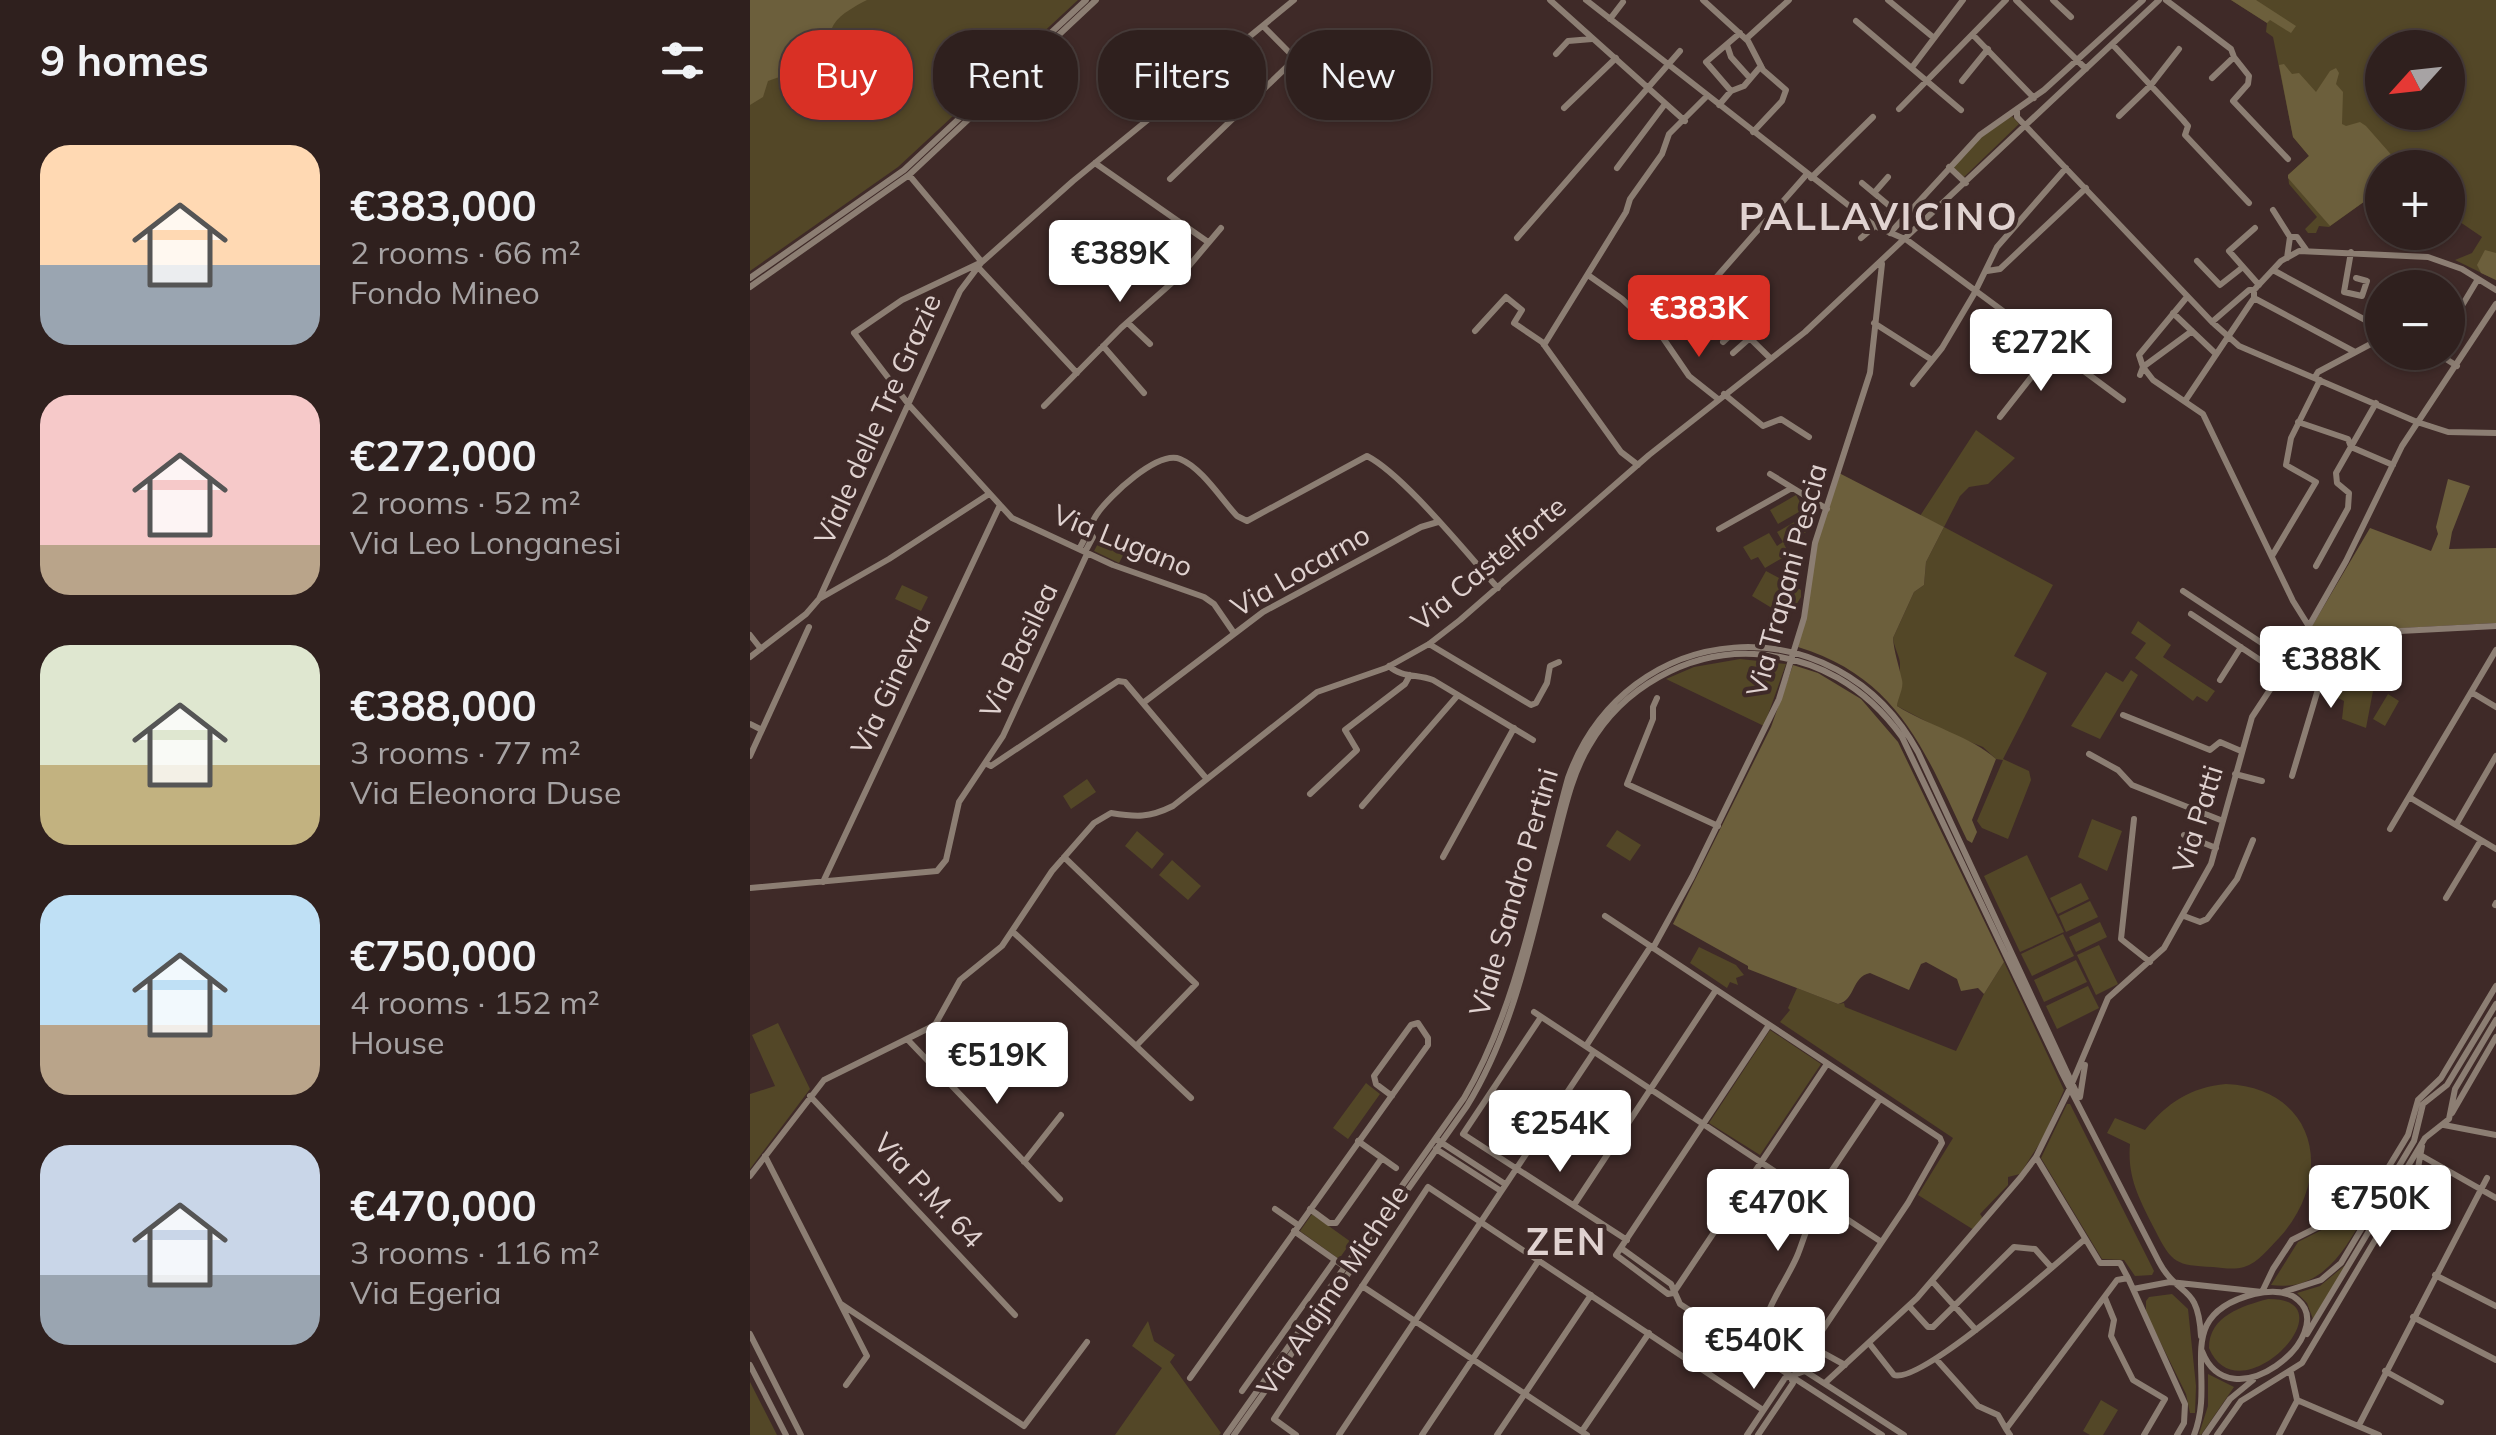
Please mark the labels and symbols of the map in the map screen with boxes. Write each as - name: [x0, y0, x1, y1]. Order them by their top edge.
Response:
- north arrow: [2365, 30, 2465, 130]
- district label: PALLAVICINO: [1739, 192, 2019, 240]
- pin: €389K: [1050, 220, 1190, 305]
- pin: €383K: [1629, 275, 1769, 360]
- street label: Viale delle Tre Grazie: [806, 288, 948, 550]
- pin: €272K: [1971, 309, 2111, 394]
- street label: Via Trapani Pescia: [1738, 460, 1834, 700]
- street label: Via Castelforte: [1403, 488, 1573, 638]
- street label: Via Lugano: [1048, 496, 1198, 584]
- street label: Via Locarno: [1224, 516, 1376, 624]
- street label: Via Basilea: [971, 577, 1065, 723]
- street label: Via Ginevra: [842, 608, 938, 760]
- pin: €388K: [2261, 626, 2401, 711]
- street label: Via Patti: [2164, 761, 2230, 877]
- street label: Viale Sandro Pertini: [1461, 764, 1565, 1020]
- pin: €519K: [927, 1022, 1067, 1107]
- pin: €254K: [1490, 1090, 1630, 1175]
- street label: Via P.M. 64: [867, 1125, 991, 1255]
- pin: €750K: [2310, 1165, 2450, 1250]
- pin: €470K: [1708, 1169, 1848, 1254]
- street label: Via Alajmo Michele: [1248, 1178, 1416, 1402]
- district label: ZEN: [1526, 1217, 1608, 1265]
- pin: €540K: [1684, 1307, 1824, 1392]

